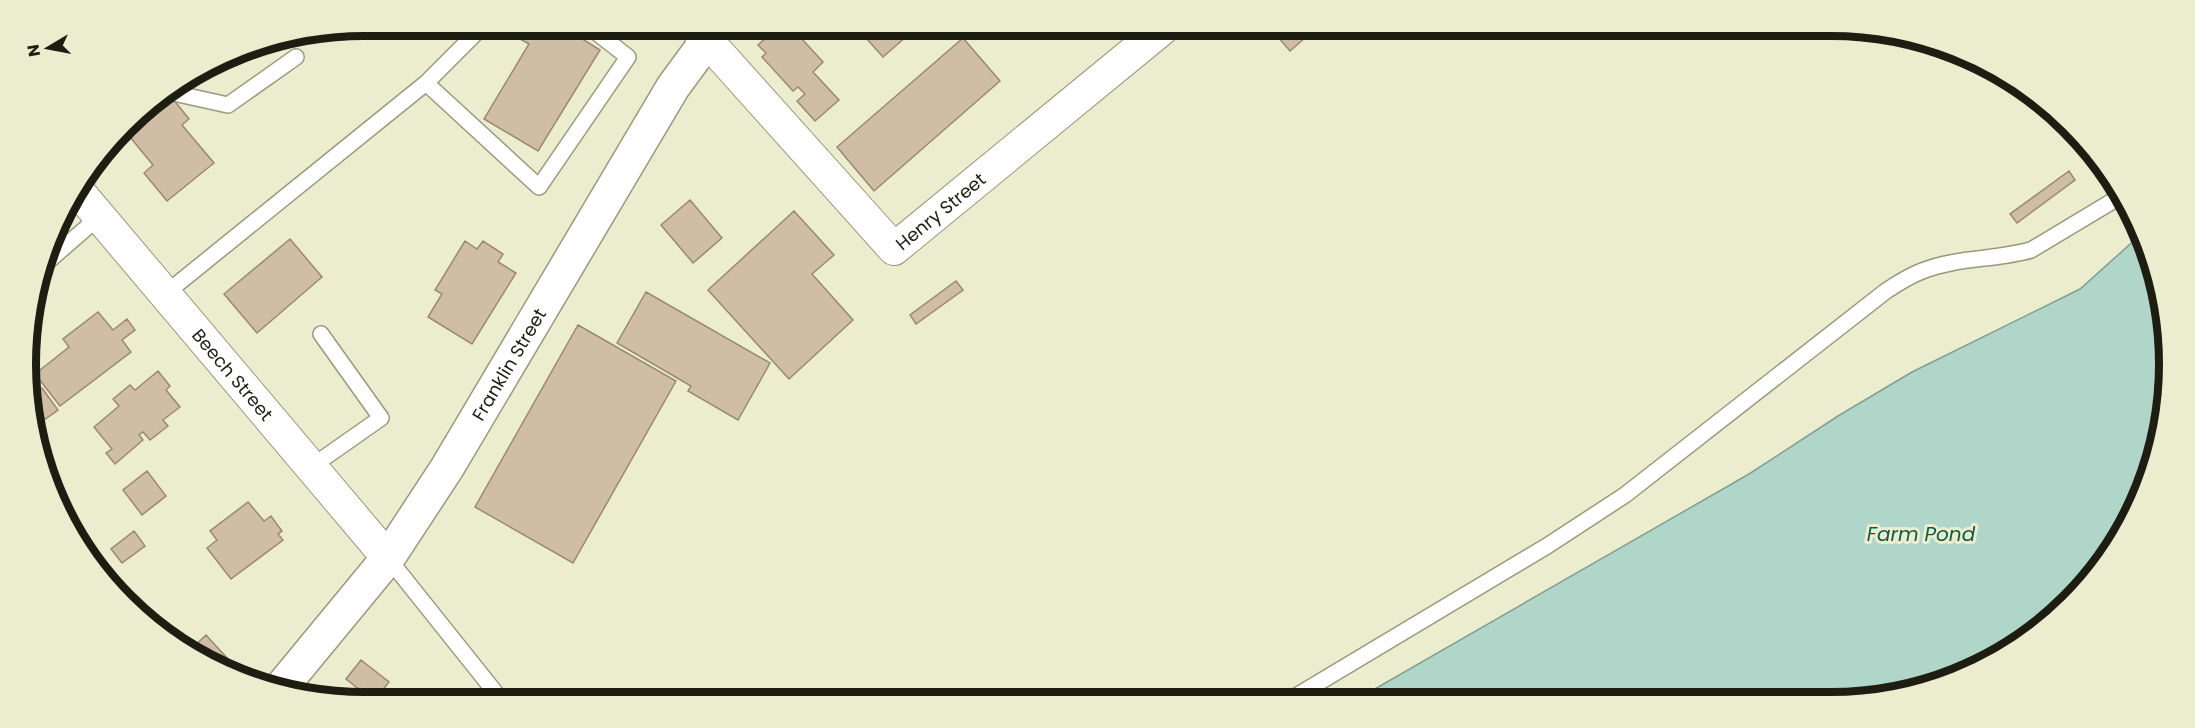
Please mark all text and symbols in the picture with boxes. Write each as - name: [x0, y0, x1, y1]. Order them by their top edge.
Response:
- north arrow: [18, 18, 78, 78]
- text: N: [21, 43, 46, 58]
- street label: Henry Street: [890, 167, 991, 255]
- street label: Franklin Street: [465, 303, 552, 425]
- street label: Beech Street: [187, 323, 279, 426]
- water label: Farm Pond: [1867, 520, 1976, 548]

